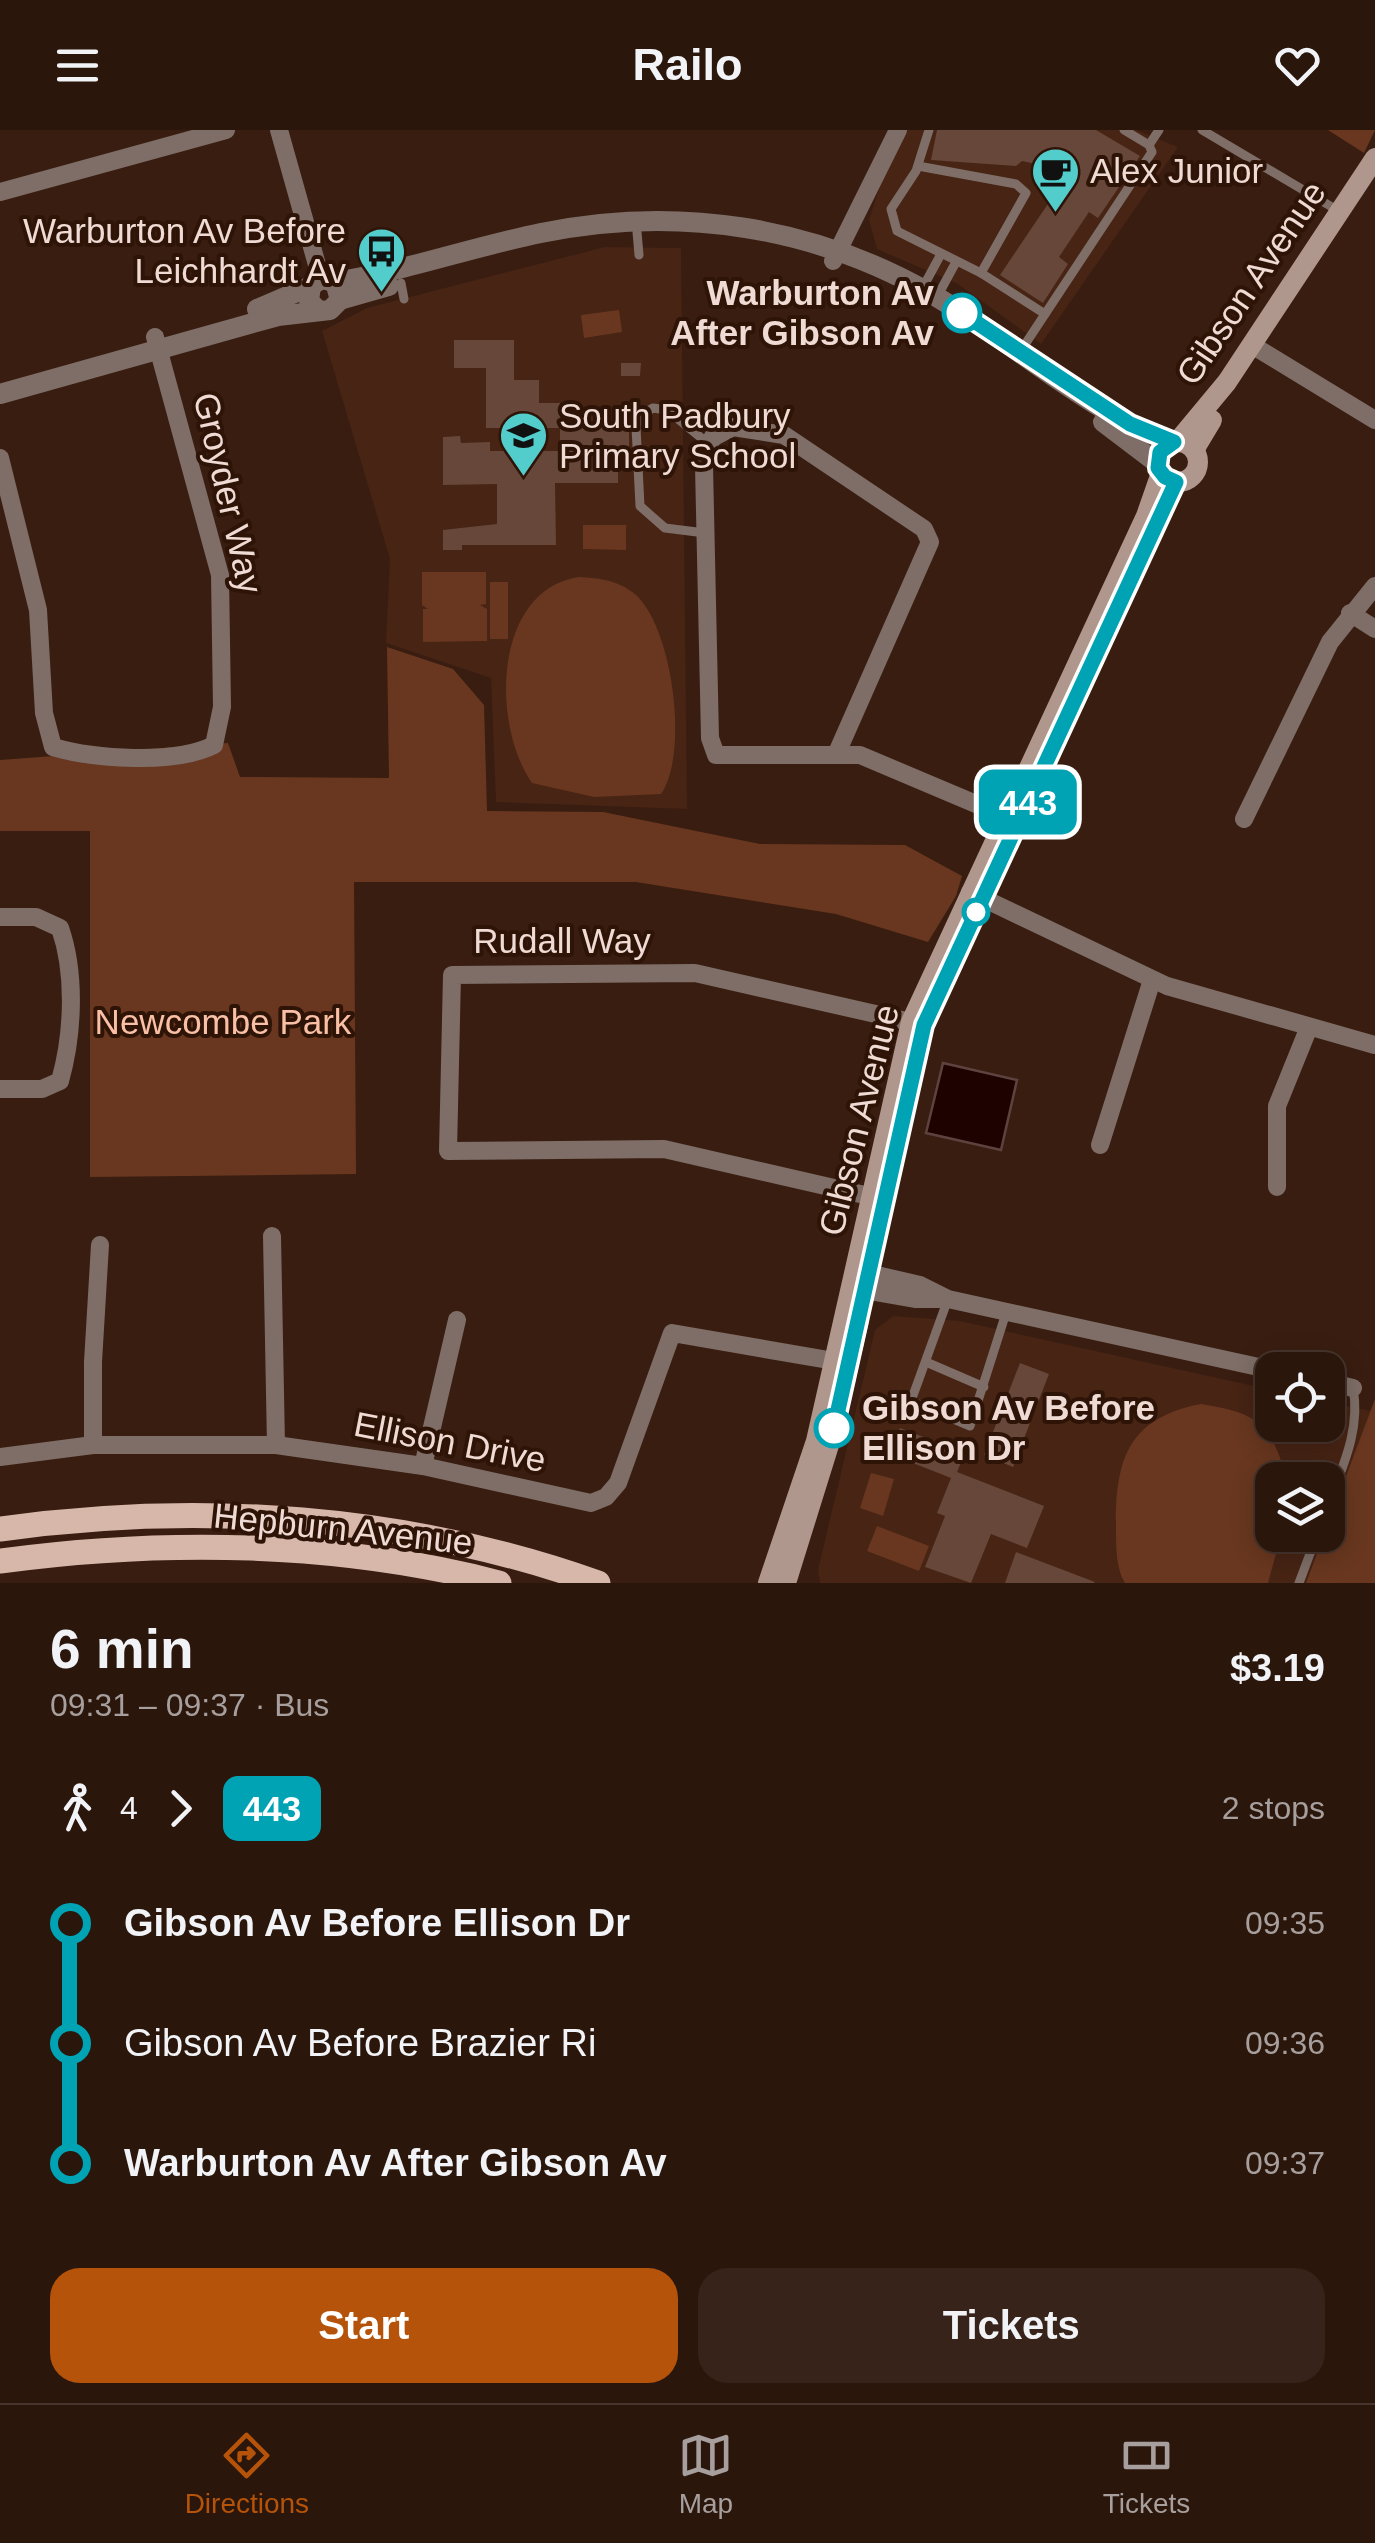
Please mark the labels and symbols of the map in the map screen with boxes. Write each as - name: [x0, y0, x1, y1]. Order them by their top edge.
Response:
- cafe icon: Alex Junior: [1029, 145, 1081, 213]
- place label: Alex Junior: [1090, 151, 1263, 190]
- street label: Gibson Avenue: [1168, 174, 1333, 392]
- place label: Warburton Av Before Leichhardt Av: [23, 211, 346, 290]
- bus stop icon: Warburton Av Before Leichhardt Av: [355, 225, 407, 293]
- place label: Warburton Av After Gibson Av: [670, 273, 935, 352]
- marker: Warburton Av After Gibson Av: [943, 294, 981, 332]
- street label: Groyder Way: [186, 389, 271, 598]
- place label: South Padbury Primary School: [559, 396, 796, 475]
- school or university icon: South Padbury Primary School: [498, 410, 550, 478]
- line badge: 443: [970, 770, 1086, 834]
- unlabelled marker: [963, 899, 989, 925]
- street label: Rudall Way: [473, 921, 651, 960]
- street label: Gibson Avenue: [811, 1000, 906, 1239]
- park label: Newcombe Park: [95, 1002, 352, 1041]
- place label: Gibson Av Before Ellison Dr: [862, 1388, 1155, 1467]
- street label: Ellison Drive: [351, 1404, 549, 1479]
- marker: Gibson Av Before Ellison Dr: [815, 1409, 853, 1447]
- street label: Hepburn Avenue: [212, 1496, 474, 1561]

